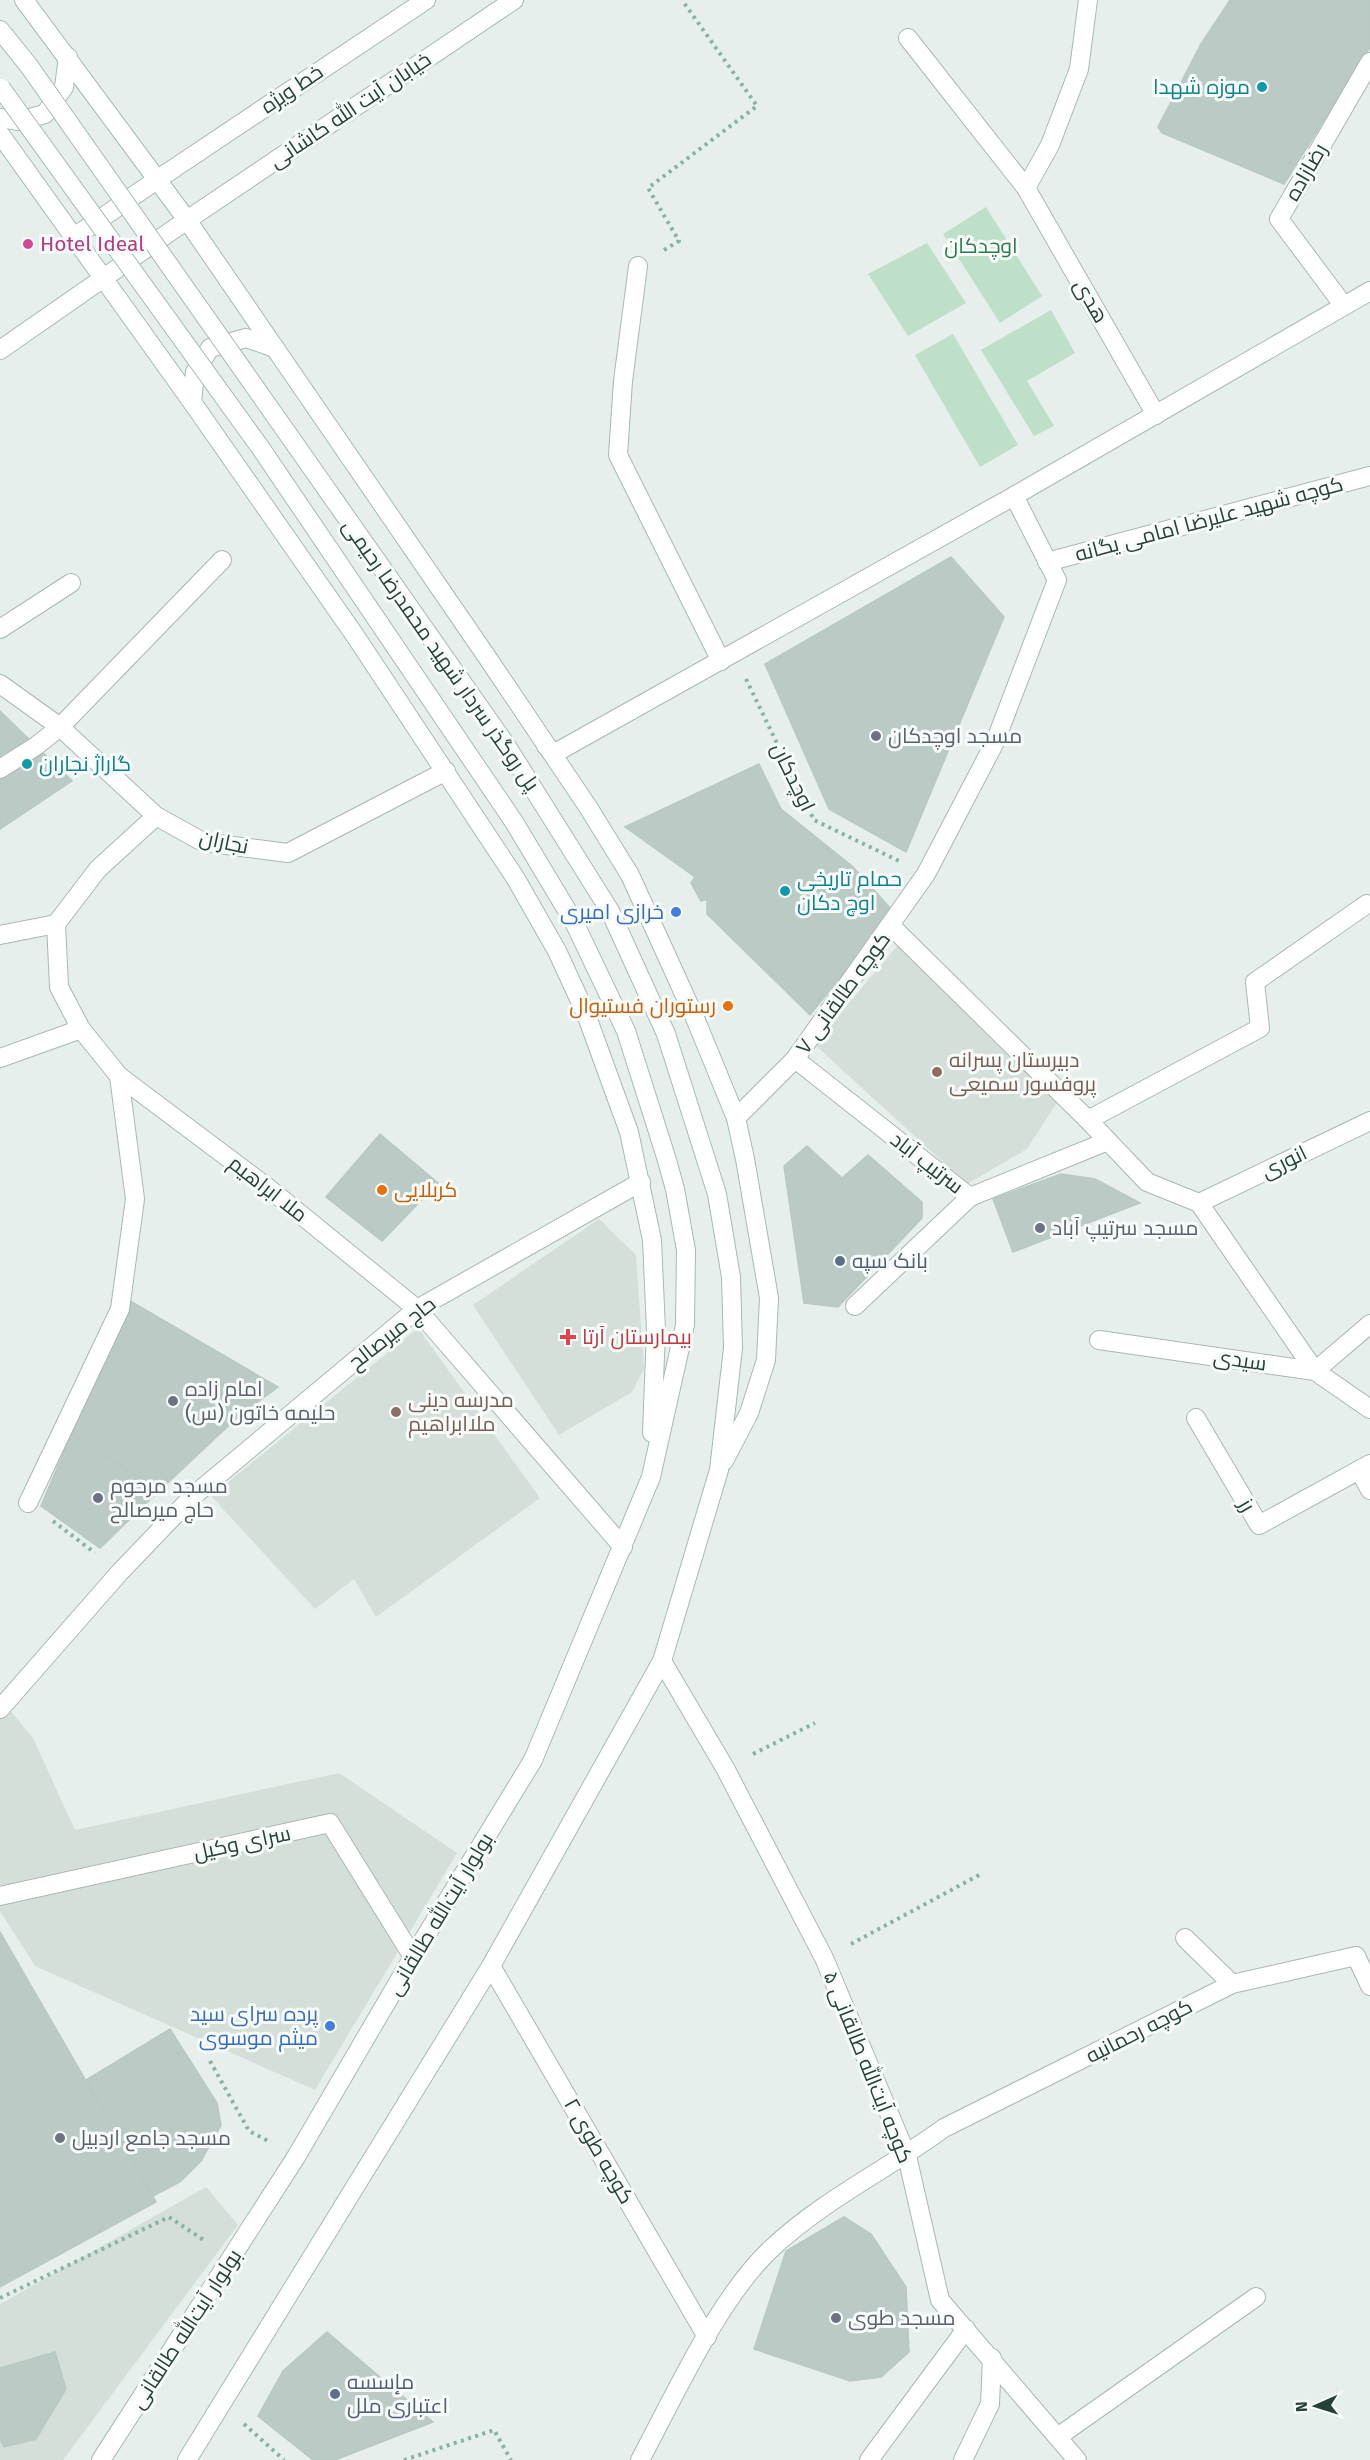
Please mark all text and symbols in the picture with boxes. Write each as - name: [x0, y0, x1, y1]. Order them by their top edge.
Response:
- street label: خیابان آیت الله کاشانی: [264, 45, 436, 174]
- street label: خط ویژه: [256, 59, 328, 119]
- place label: موزه شهدا: [1153, 74, 1250, 100]
- marker: موزه شهدا: [1255, 80, 1269, 94]
- street label: رضازاده: [1279, 138, 1333, 206]
- place label: Hotel Ideal: [40, 231, 144, 257]
- park label: اوچدکان: [944, 233, 1018, 260]
- marker: Hotel Ideal: [21, 237, 35, 251]
- street label: هدی: [1068, 274, 1114, 328]
- street label: کوچه شهید علیرضا امامی یگانه: [1072, 471, 1346, 568]
- street label: پل روگذر سردار شهید محمدرضا رحیمی: [336, 514, 545, 797]
- place label: مسجد اوچدکان: [888, 723, 1022, 750]
- marker: مسجد اوچدکان: [869, 729, 883, 743]
- street label: اوچدکان: [764, 738, 821, 816]
- place label: گاراژ نجاران: [39, 751, 131, 777]
- marker: گاراژ نجاران: [20, 757, 34, 771]
- street label: نجاران: [197, 824, 251, 860]
- place label: حمام تاریخی اوچ دکان: [797, 866, 902, 917]
- marker: حمام تاریخی اوچ دکان: [778, 884, 792, 898]
- place label: خرازی امیری: [560, 899, 664, 925]
- marker: خرازی امیری: [669, 905, 683, 919]
- street label: کوچه طالقانی ۷: [790, 927, 897, 1060]
- place label: رستوران فستیوال: [569, 993, 716, 1019]
- marker: رستوران فستیوال: [721, 999, 735, 1013]
- place label: دبیرستان پسرانه پروفسور سمیعی: [949, 1047, 1096, 1098]
- marker: دبیرستان پسرانه پروفسور سمیعی: [930, 1065, 944, 1079]
- street label: سرتیپ آباد: [885, 1126, 969, 1200]
- street label: انوری: [1257, 1140, 1311, 1184]
- street label: ملا ابراهیم: [223, 1150, 313, 1229]
- place label: کربلایی: [394, 1177, 457, 1203]
- marker: کربلایی: [375, 1183, 389, 1197]
- place label: مسجد سرتیپ آباد: [1052, 1215, 1198, 1242]
- marker: مسجد سرتیپ آباد: [1033, 1221, 1047, 1235]
- place label: بانک سپه: [852, 1248, 928, 1274]
- marker: بانک سپه: [833, 1254, 847, 1268]
- street label: حاج میرصالح: [343, 1291, 442, 1376]
- place label: بیمارستان آرتا: [582, 1324, 692, 1350]
- marker: بیمارستان آرتا: [559, 1328, 577, 1346]
- street label: سیدی: [1212, 1343, 1268, 1377]
- place label: امام زاده حلیمه خاتون (س): [185, 1376, 335, 1426]
- place label: مدرسه دینی ملاابراهیم: [408, 1387, 514, 1438]
- marker: امام زاده حلیمه خاتون (س): [166, 1394, 180, 1408]
- marker: مدرسه دینی ملاابراهیم: [389, 1405, 403, 1419]
- place label: مسجد مرحوم حاج میرصالح: [110, 1473, 228, 1524]
- marker: مسجد مرحوم حاج میرصالح: [91, 1491, 105, 1505]
- street label: رز: [1232, 1493, 1261, 1516]
- street label: سرای وکیل: [191, 1820, 293, 1866]
- street label: بولوار آیت‌الله طالقانی: [380, 1827, 499, 2000]
- street label: کوچه آیت‌الله طالقانی ۵: [817, 1967, 919, 2167]
- street label: کوچه رحمانیه: [1081, 1993, 1197, 2070]
- place label: پرده سرای سید میثم موسوی: [190, 2001, 318, 2052]
- marker: پرده سرای سید میثم موسوی: [323, 2019, 337, 2033]
- street label: کوچه طوی ۲: [557, 2093, 640, 2209]
- place label: مسجد جامع اردبیل: [72, 2125, 231, 2152]
- marker: مسجد جامع اردبیل: [53, 2131, 67, 2145]
- street label: بولوار آیت‌الله طالقانی: [124, 2244, 247, 2414]
- place label: مسجد طوی: [848, 2305, 956, 2331]
- marker: مسجد طوی: [829, 2311, 843, 2325]
- place label: مإسسه اعتباری ملل: [347, 2369, 448, 2419]
- north arrow: [1286, 2376, 1346, 2436]
- marker: مإسسه اعتباری ملل: [328, 2387, 342, 2401]
- text: N: [1292, 2401, 1311, 2413]

